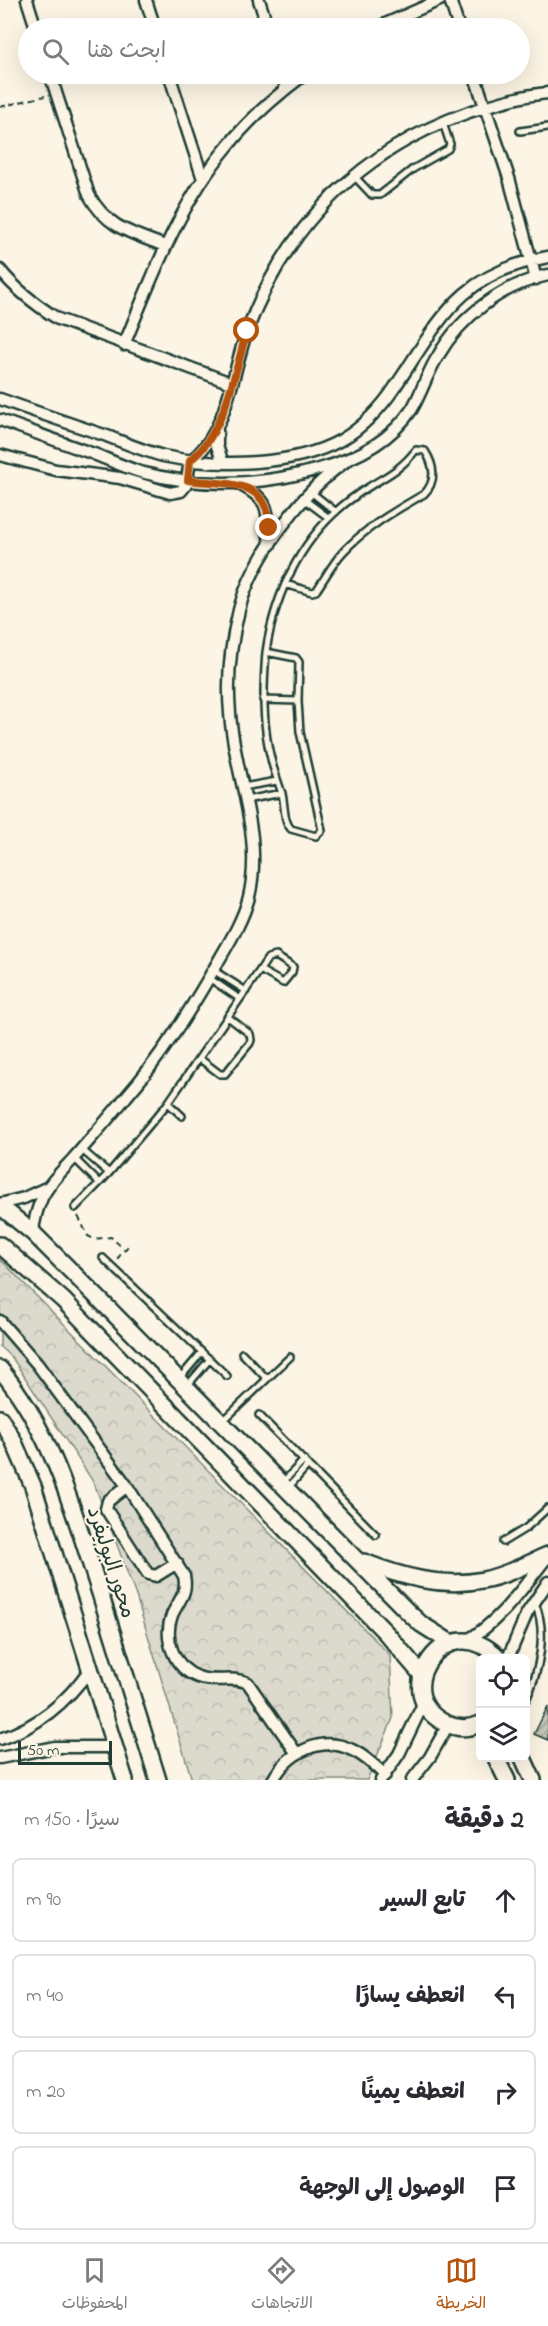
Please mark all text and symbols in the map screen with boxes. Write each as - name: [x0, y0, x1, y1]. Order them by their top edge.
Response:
- search box: [18, 18, 530, 84]
- icon: search: [39, 35, 72, 68]
- text: ابحث هنا: [87, 36, 166, 68]
- route start: [233, 317, 259, 343]
- route end: [255, 514, 281, 540]
- street label: محور البوليفرد: [78, 1503, 142, 1622]
- map controls: [476, 1654, 530, 1762]
- button: locate: [476, 1654, 530, 1708]
- button: layers: [476, 1708, 530, 1762]
- scale bar: [18, 1738, 112, 1766]
- text: 50 m: [27, 1739, 59, 1763]
- text: 2 دقيقة: [445, 1802, 524, 1840]
- text: سيرًا · 150 m: [24, 1806, 120, 1835]
- icon: ahead: [489, 1884, 522, 1917]
- text: تابع السير: [381, 1885, 465, 1917]
- text: 90 m: [26, 1886, 61, 1915]
- icon: left: [489, 1980, 522, 2013]
- text: انعطف يسارًا: [356, 1981, 465, 2013]
- text: 40 m: [26, 1982, 63, 2011]
- icon: right: [489, 2076, 522, 2109]
- text: انعطف يمينًا: [361, 2077, 465, 2109]
- text: 20 m: [26, 2078, 65, 2107]
- icon: arrive: [489, 2172, 522, 2205]
- text: الوصول إلى الوجهة: [299, 2173, 465, 2205]
- tab: المحفوظات: [62, 2254, 128, 2317]
- tab: الاتجاهات: [251, 2254, 313, 2317]
- tab: الخريطة: [436, 2254, 486, 2317]

